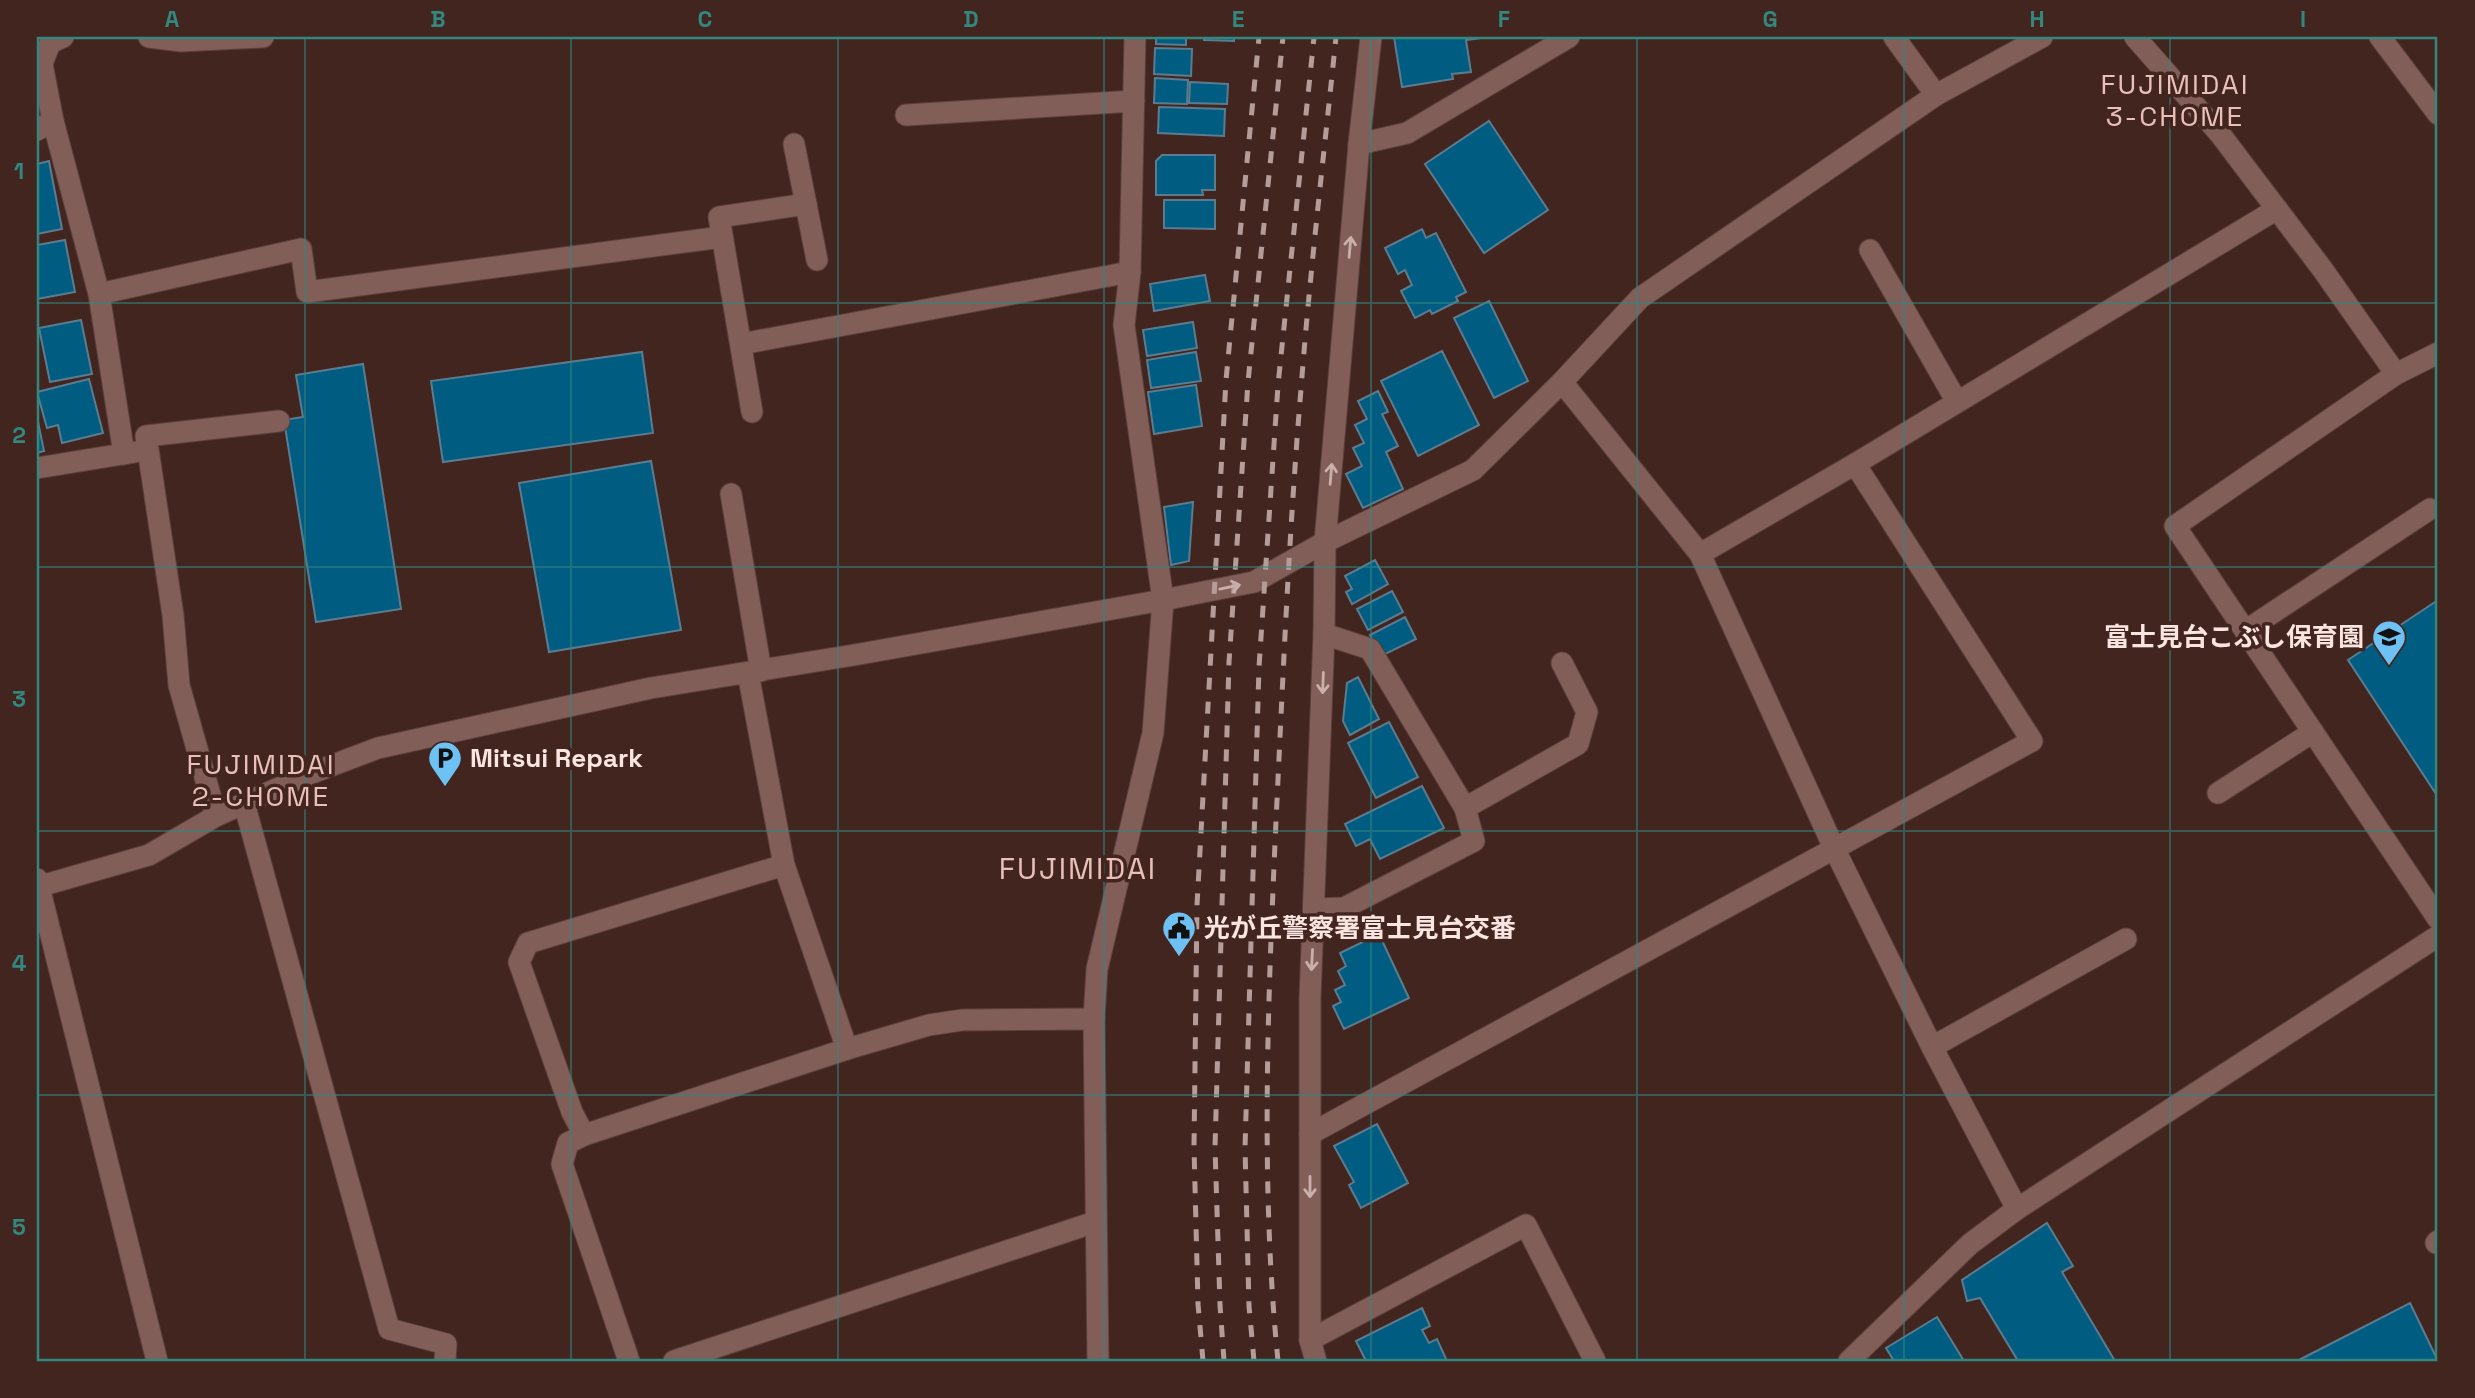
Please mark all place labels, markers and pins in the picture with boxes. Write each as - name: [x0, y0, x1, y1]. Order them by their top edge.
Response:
- school or university icon: 富士見台こぶし保育園: [2370, 618, 2408, 667]
- place label: 富士見台こぶし保育園: [2104, 620, 2364, 654]
- parking icon: Mitsui Repark: [426, 739, 464, 788]
- place label: Mitsui Repark: [470, 741, 643, 775]
- public building icon: 光が丘警察署富士見台交番: [1160, 909, 1198, 958]
- place label: 光が丘警察署富士見台交番: [1204, 911, 1516, 945]

